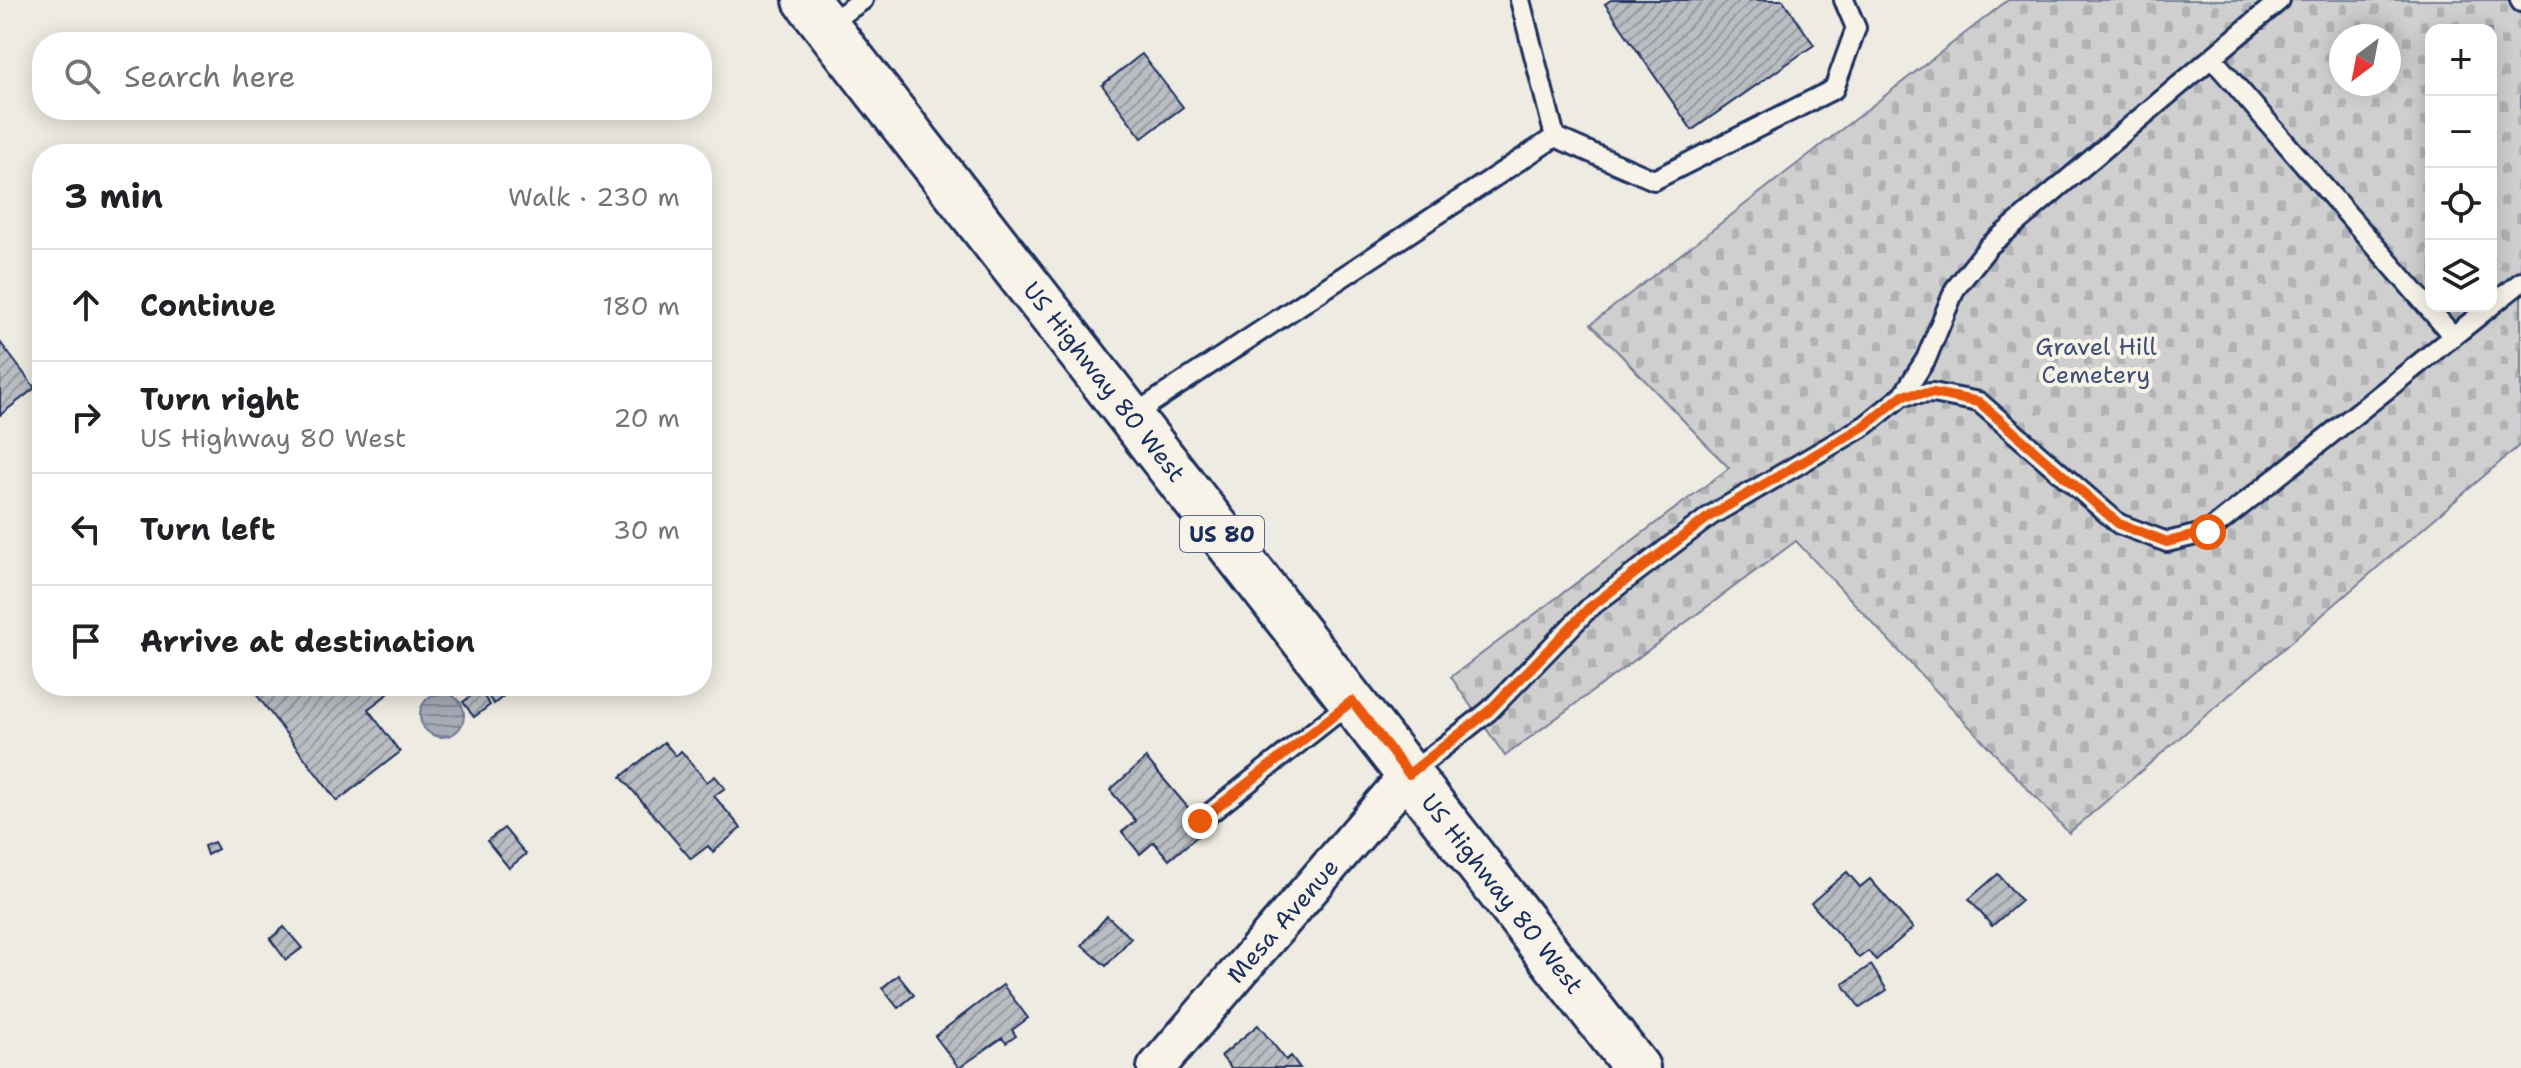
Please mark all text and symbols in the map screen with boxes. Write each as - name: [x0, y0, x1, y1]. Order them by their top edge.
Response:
- north arrow: [2329, 24, 2401, 96]
- map controls: [2425, 24, 2497, 312]
- button: +: [2425, 24, 2497, 96]
- search box: [32, 32, 712, 120]
- icon: search: [60, 54, 104, 98]
- text: Search here: [124, 56, 295, 97]
- button: −: [2425, 96, 2497, 168]
- button: locate: [2425, 168, 2497, 240]
- text: 3 min: [64, 173, 163, 219]
- text: Walk · 230 m: [508, 179, 680, 214]
- button: layers: [2425, 240, 2497, 312]
- street label: US Highway 80 West: [1016, 275, 1192, 489]
- icon: ahead: [64, 283, 108, 327]
- text: Continue: [140, 285, 276, 326]
- text: 180 m: [602, 288, 680, 323]
- park label: Gravel Hill Cemetery: [2035, 331, 2158, 391]
- text: Turn right: [140, 379, 299, 420]
- icon: right: [64, 395, 108, 439]
- text: 20 m: [613, 400, 680, 435]
- text: US Highway 80 West: [140, 420, 406, 455]
- icon: left: [64, 507, 108, 551]
- text: Turn left: [140, 509, 275, 550]
- text: 30 m: [613, 512, 680, 547]
- route start: [2190, 514, 2226, 550]
- road number: US 80: [1180, 516, 1264, 552]
- icon: arrive: [64, 619, 108, 663]
- text: Arrive at destination: [140, 621, 475, 662]
- street label: US Highway 80 West: [1414, 787, 1590, 1001]
- route end: [1182, 803, 1218, 839]
- street label: Mesa Avenue: [1220, 852, 1346, 990]

